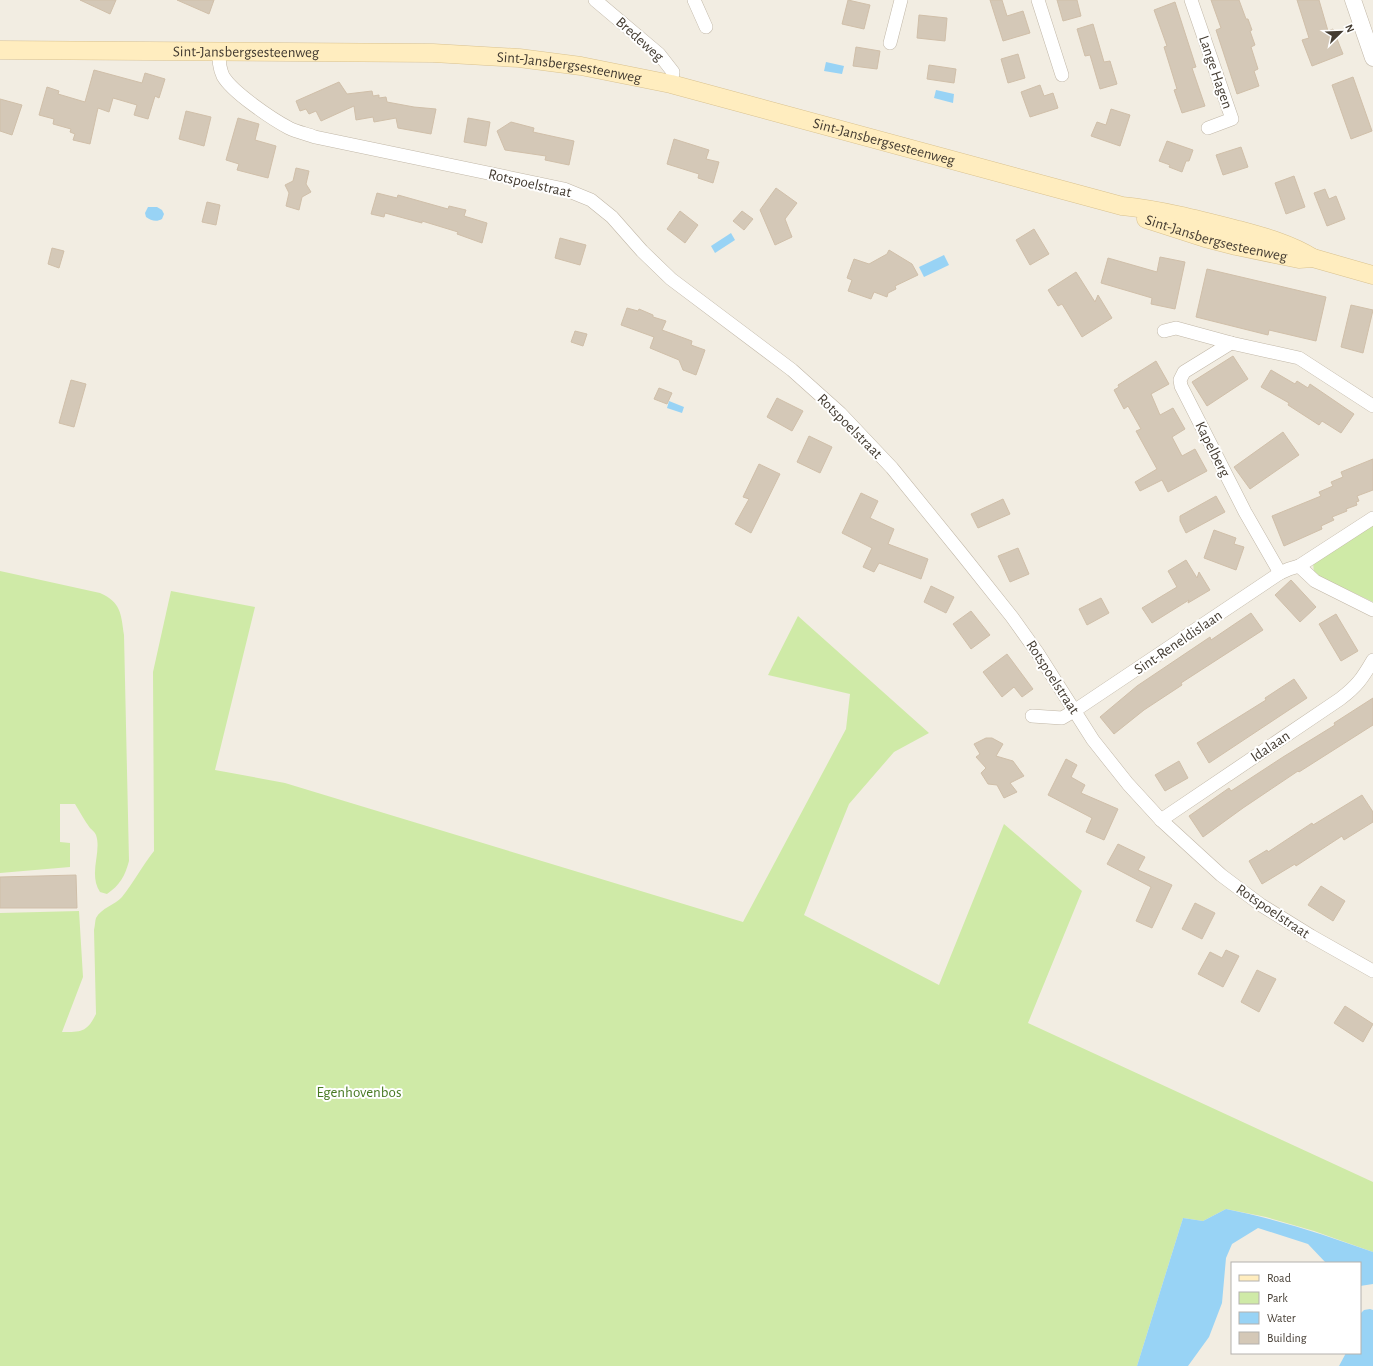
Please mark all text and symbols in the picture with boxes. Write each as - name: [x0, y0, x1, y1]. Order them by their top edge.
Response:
- north arrow: [1321, 12, 1361, 52]
- street label: Bredeweg: [613, 14, 667, 65]
- text: N: [1343, 23, 1356, 34]
- street label: Lange Hagen: [1196, 34, 1235, 111]
- street label: Sint-Jansbergsesteenweg: [173, 44, 320, 60]
- street label: Sint-Jansbergsesteenweg: [496, 50, 643, 86]
- street label: Sint-Jansbergsesteenweg: [811, 116, 957, 169]
- street label: Rotspoelstraat: [487, 167, 573, 200]
- street label: Sint-Jansbergsesteenweg: [1143, 212, 1289, 265]
- street label: Rotspoelstraat: [814, 391, 885, 462]
- street label: Kapelberg: [1192, 419, 1233, 480]
- street label: Sint-Reneldislaan: [1132, 608, 1225, 677]
- street label: Rotspoelstraat: [1023, 638, 1082, 717]
- street label: Idalaan: [1248, 728, 1293, 765]
- street label: Rotspoelstraat: [1233, 881, 1312, 941]
- park label: Egenhovenbos: [317, 1085, 401, 1100]
- legend: [1231, 1262, 1361, 1354]
- text: Road: [1267, 1272, 1291, 1284]
- text: Park: [1267, 1292, 1288, 1304]
- text: Water: [1267, 1312, 1296, 1324]
- text: Building: [1267, 1332, 1307, 1344]

